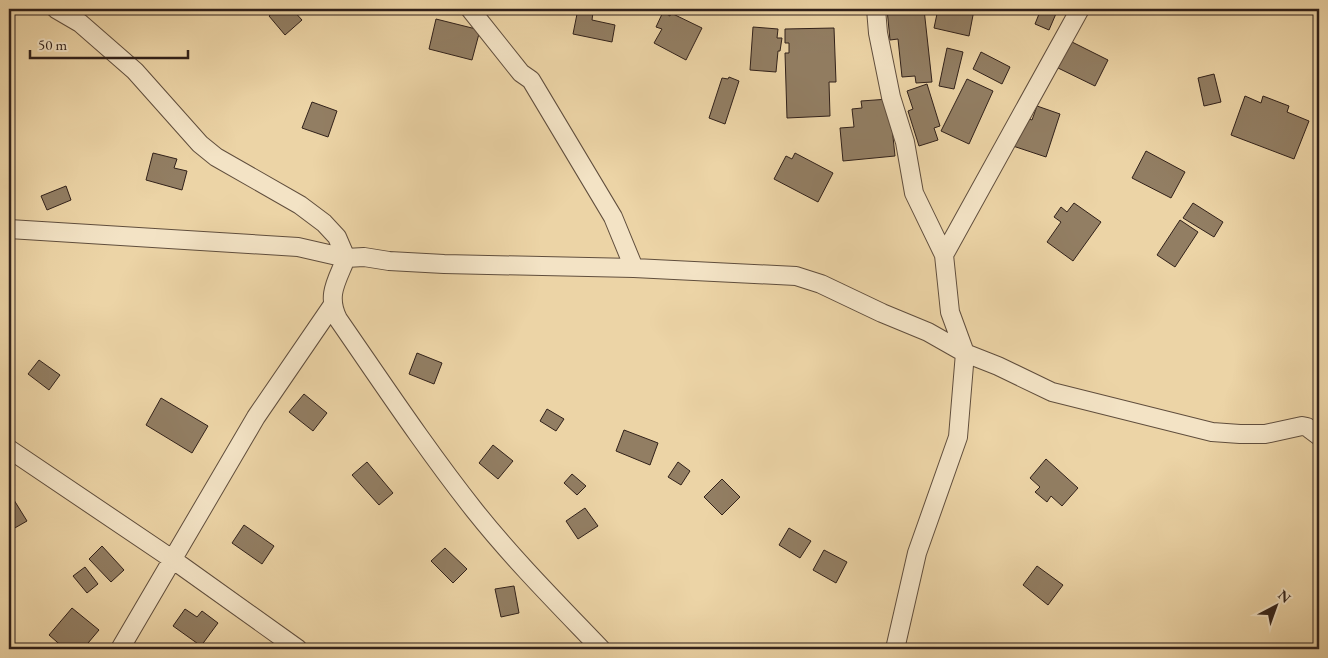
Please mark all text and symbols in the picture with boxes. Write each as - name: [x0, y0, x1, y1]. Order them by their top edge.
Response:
- scale bar: [30, 28, 188, 60]
- text: 50 m: [38, 35, 67, 54]
- north arrow: [1250, 580, 1300, 630]
- text: N: [1274, 586, 1295, 607]

